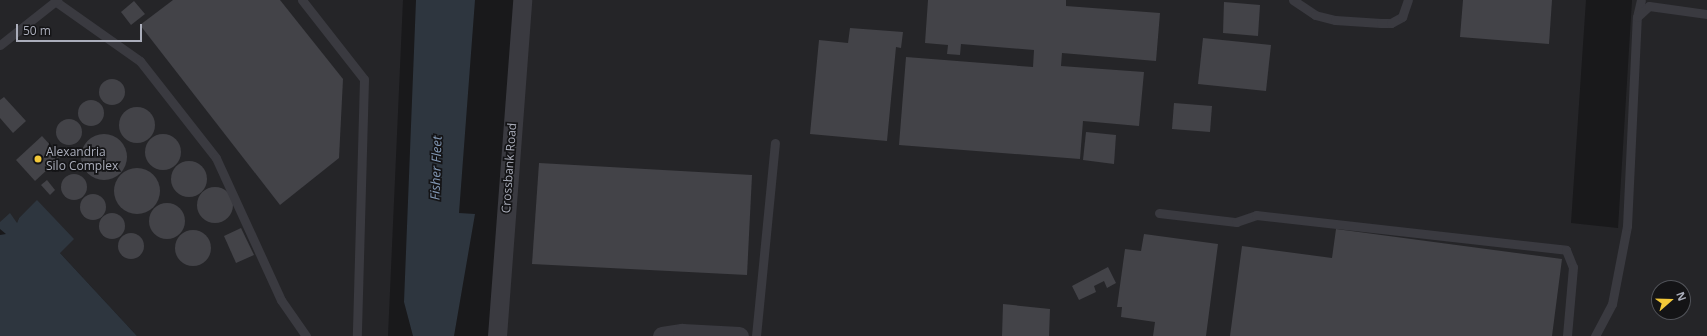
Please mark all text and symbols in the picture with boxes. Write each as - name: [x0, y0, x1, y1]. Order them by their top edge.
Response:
- scale bar: [18, 16, 144, 42]
- text: 50 m: [23, 22, 51, 39]
- street label: Crossbank Road: [499, 122, 519, 214]
- water label: Fisher Fleet: [427, 136, 445, 200]
- place label: Alexandria Silo Complex: [46, 145, 118, 173]
- marker: Alexandria Silo Complex: [33, 154, 43, 164]
- north arrow: [1651, 280, 1691, 320]
- text: N: [1673, 289, 1690, 303]

